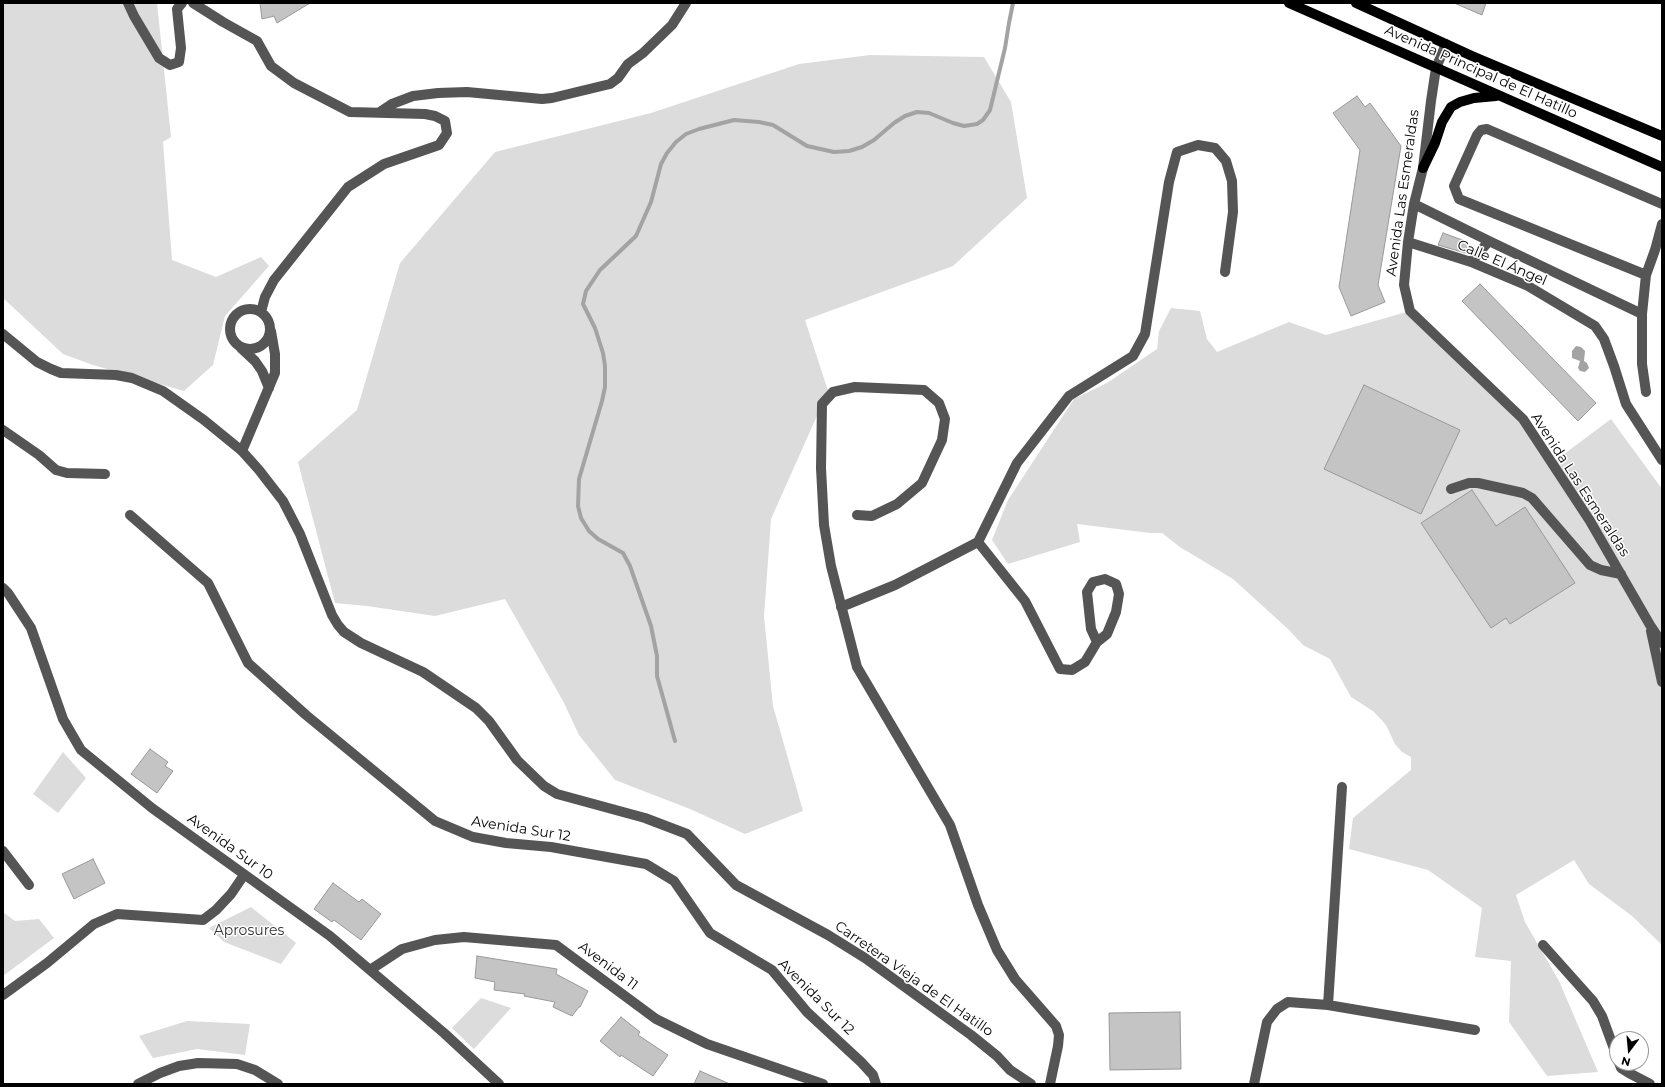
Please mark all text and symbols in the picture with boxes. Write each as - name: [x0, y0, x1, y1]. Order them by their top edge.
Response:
- street label: Avenida Principal de El Hatillo: [1382, 22, 1580, 122]
- street label: Avenida Las Esmeraldas: [1383, 109, 1423, 277]
- street label: Calle El Ángel: [1455, 237, 1549, 289]
- street label: Avenida Las Esmeraldas: [1527, 410, 1633, 560]
- street label: Avenida Sur 10: [184, 810, 276, 884]
- street label: Avenida Sur 12: [470, 813, 572, 845]
- street label: Carretera Vieja de El Hatillo: [832, 918, 996, 1040]
- park label: Aprosures: [214, 923, 284, 939]
- street label: Avenida 11: [575, 938, 641, 994]
- street label: Avenida Sur 12: [775, 956, 857, 1038]
- north arrow: [1609, 1031, 1649, 1071]
- text: N: [1620, 1054, 1632, 1070]

